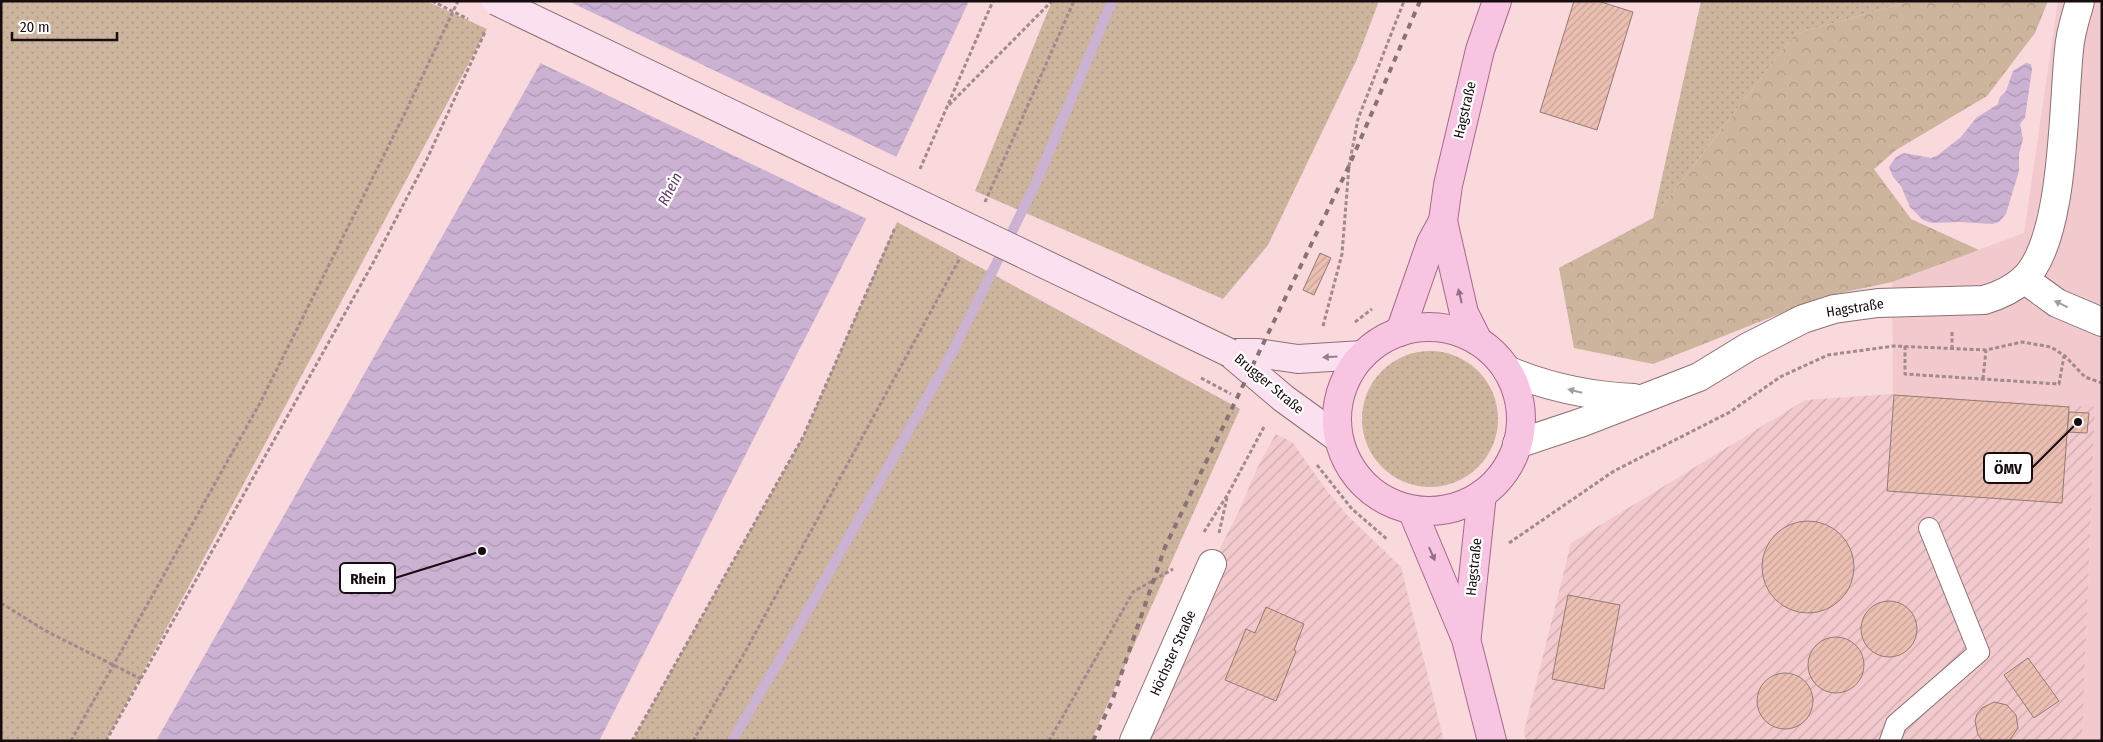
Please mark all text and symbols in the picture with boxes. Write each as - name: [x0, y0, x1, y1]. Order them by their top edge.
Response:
- scale bar: [12, 10, 118, 42]
- text: 20 m: [20, 18, 50, 36]
- street label: Hagstraße: [1450, 80, 1480, 140]
- water label: Rhein: [654, 169, 686, 209]
- one-way arrow: [1456, 289, 1464, 304]
- street label: Hagstraße: [1825, 295, 1885, 321]
- one-way arrow: [2054, 300, 2068, 308]
- street label: Brugger Straße: [1231, 350, 1307, 418]
- one-way arrow: [1322, 353, 1338, 361]
- one-way arrow: [1567, 387, 1582, 395]
- callout: ÖMV: [1984, 453, 2032, 483]
- text: ÖMV: [1994, 460, 2023, 478]
- street label: Hagstraße: [1463, 537, 1485, 597]
- one-way arrow: [1428, 547, 1436, 561]
- callout: Rhein: [340, 563, 395, 593]
- text: Rhein: [350, 570, 386, 588]
- street label: Höchster Straße: [1147, 607, 1199, 698]

